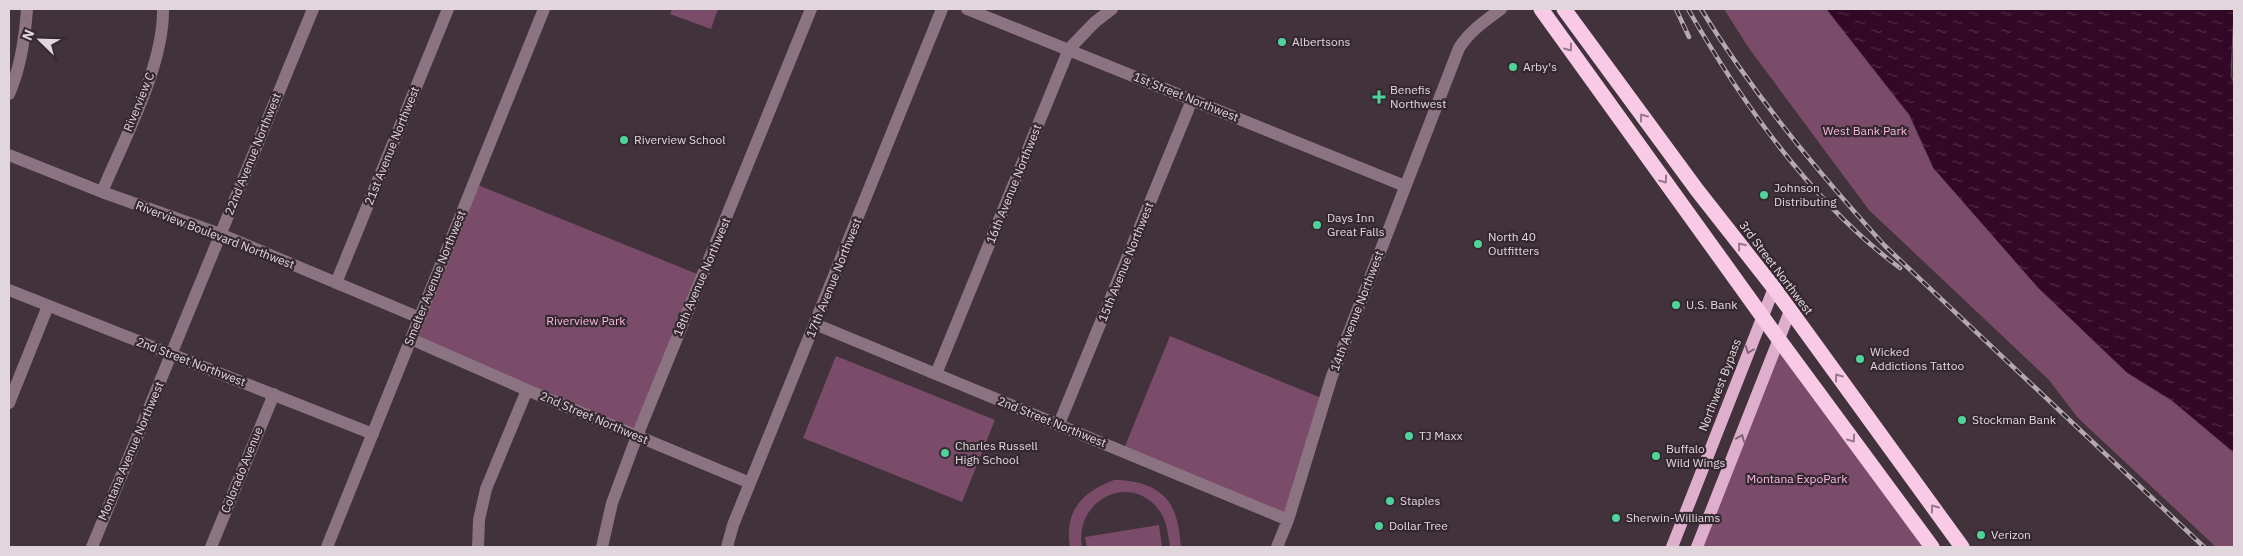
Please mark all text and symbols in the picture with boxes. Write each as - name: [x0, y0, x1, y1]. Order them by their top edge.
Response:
- north arrow: [15, 15, 65, 65]
- text: N: [18, 27, 38, 43]
- place label: Albertsons: [1292, 34, 1351, 49]
- marker: Albertsons: [1276, 36, 1288, 48]
- one-way arrow: [1563, 42, 1572, 52]
- place label: Arby's: [1523, 59, 1557, 74]
- marker: Arby's: [1507, 61, 1519, 73]
- street label: 1st Street Northwest: [1131, 69, 1241, 124]
- street label: Riverview C: [120, 70, 157, 134]
- place label: Benefis Northwest: [1390, 82, 1446, 111]
- street label: 21st Avenue Northwest: [361, 84, 422, 207]
- marker: Benefis Northwest: [1372, 90, 1386, 104]
- street label: 22nd Avenue Northwest: [221, 91, 284, 217]
- one-way arrow: [1640, 113, 1649, 122]
- street label: 16th Avenue Northwest: [983, 122, 1044, 246]
- park label: West Bank Park: [1823, 123, 1908, 138]
- place label: Riverview School: [634, 132, 726, 147]
- marker: Riverview School: [618, 134, 630, 146]
- one-way arrow: [1658, 174, 1667, 184]
- place label: Johnson Distributing: [1774, 180, 1837, 209]
- marker: Johnson Distributing: [1758, 189, 1770, 201]
- street label: Riverview Boulevard Northwest: [134, 197, 297, 272]
- street label: 15th Avenue Northwest: [1095, 200, 1156, 324]
- street label: Smelter Avenue Northwest: [401, 208, 469, 348]
- place label: Days Inn Great Falls: [1327, 210, 1385, 239]
- street label: 18th Avenue Northwest: [670, 215, 733, 338]
- street label: 17th Avenue Northwest: [803, 216, 864, 340]
- street label: 3rd Street Northwest: [1736, 218, 1817, 318]
- marker: Days Inn Great Falls: [1311, 219, 1323, 231]
- place label: North 40 Outfitters: [1488, 229, 1539, 258]
- marker: North 40 Outfitters: [1472, 238, 1484, 250]
- one-way arrow: [1738, 242, 1747, 252]
- street label: 14th Avenue Northwest: [1327, 249, 1386, 373]
- place label: U.S. Bank: [1686, 297, 1738, 312]
- marker: U.S. Bank: [1670, 299, 1682, 311]
- park label: Riverview Park: [546, 313, 626, 328]
- street label: 2nd Street Northwest: [134, 334, 248, 389]
- street label: Northwest Bypass: [1695, 336, 1744, 433]
- place label: Wicked Addictions Tattoo: [1870, 344, 1964, 373]
- one-way arrow: [1744, 345, 1754, 353]
- marker: Wicked Addictions Tattoo: [1854, 353, 1866, 365]
- one-way arrow: [1835, 373, 1844, 382]
- street label: Montana Avenue Northwest: [94, 379, 167, 522]
- street label: 2nd Street Northwest: [538, 388, 650, 447]
- street label: 2nd Street Northwest: [996, 393, 1109, 450]
- place label: Stockman Bank: [1972, 412, 2057, 427]
- marker: Stockman Bank: [1956, 414, 1968, 426]
- street label: Colorado Avenue: [217, 424, 266, 515]
- place label: TJ Maxx: [1419, 428, 1463, 443]
- marker: TJ Maxx: [1403, 430, 1415, 442]
- one-way arrow: [1847, 433, 1855, 442]
- one-way arrow: [1734, 434, 1745, 443]
- place label: Charles Russell High School: [955, 438, 1038, 467]
- place label: Buffalo Wild Wings: [1666, 441, 1726, 470]
- marker: Charles Russell High School: [939, 447, 951, 459]
- marker: Buffalo Wild Wings: [1650, 450, 1662, 462]
- park label: Montana ExpoPark: [1746, 471, 1848, 486]
- place label: Staples: [1400, 493, 1440, 508]
- marker: Staples: [1384, 495, 1396, 507]
- one-way arrow: [1931, 505, 1939, 514]
- place label: Sherwin-Williams: [1626, 510, 1721, 525]
- marker: Sherwin-Williams: [1610, 512, 1622, 524]
- place label: Dollar Tree: [1389, 518, 1448, 533]
- marker: Dollar Tree: [1373, 520, 1385, 532]
- place label: Verizon: [1991, 527, 2031, 542]
- marker: Verizon: [1975, 529, 1987, 541]

